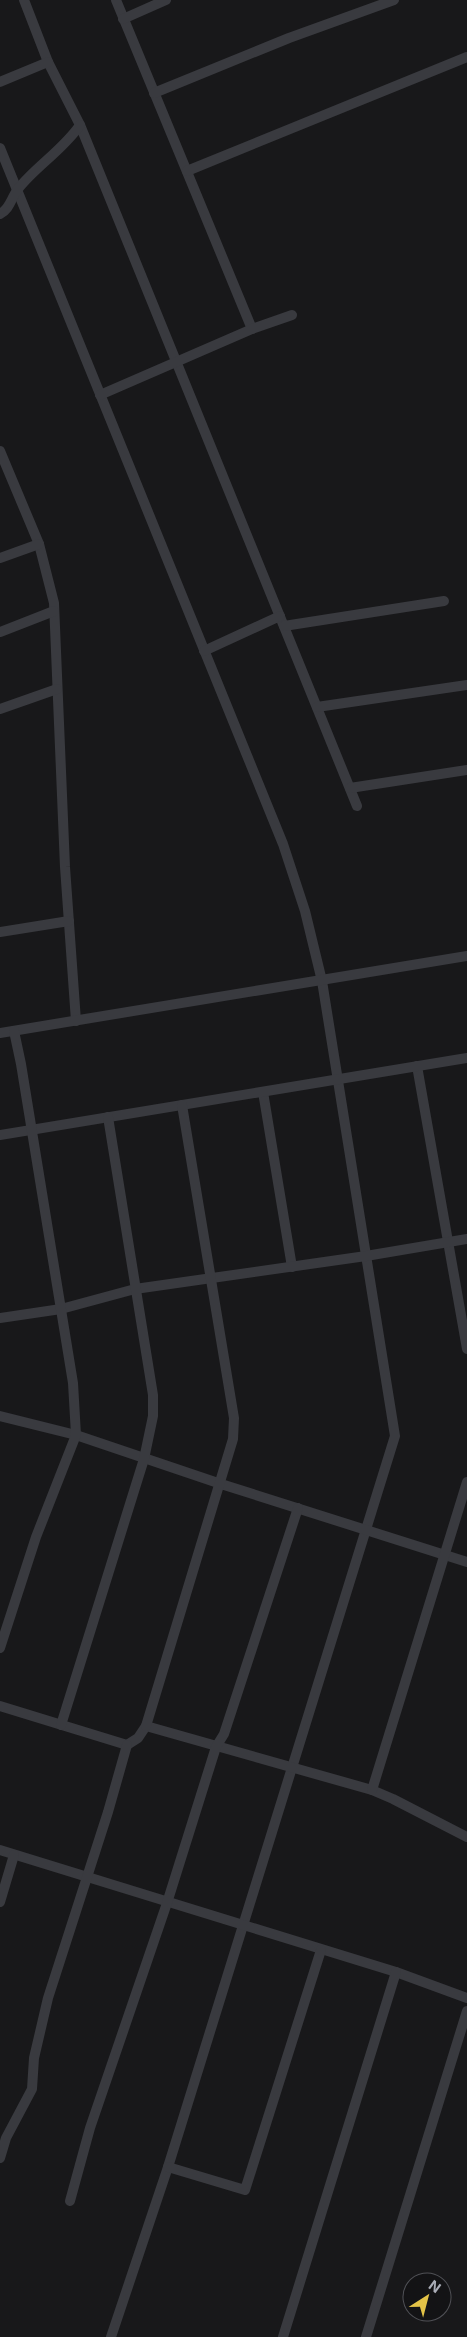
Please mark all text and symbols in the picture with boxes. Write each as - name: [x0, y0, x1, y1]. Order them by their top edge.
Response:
- north arrow: [402, 2272, 452, 2322]
- text: N: [426, 2276, 444, 2296]

